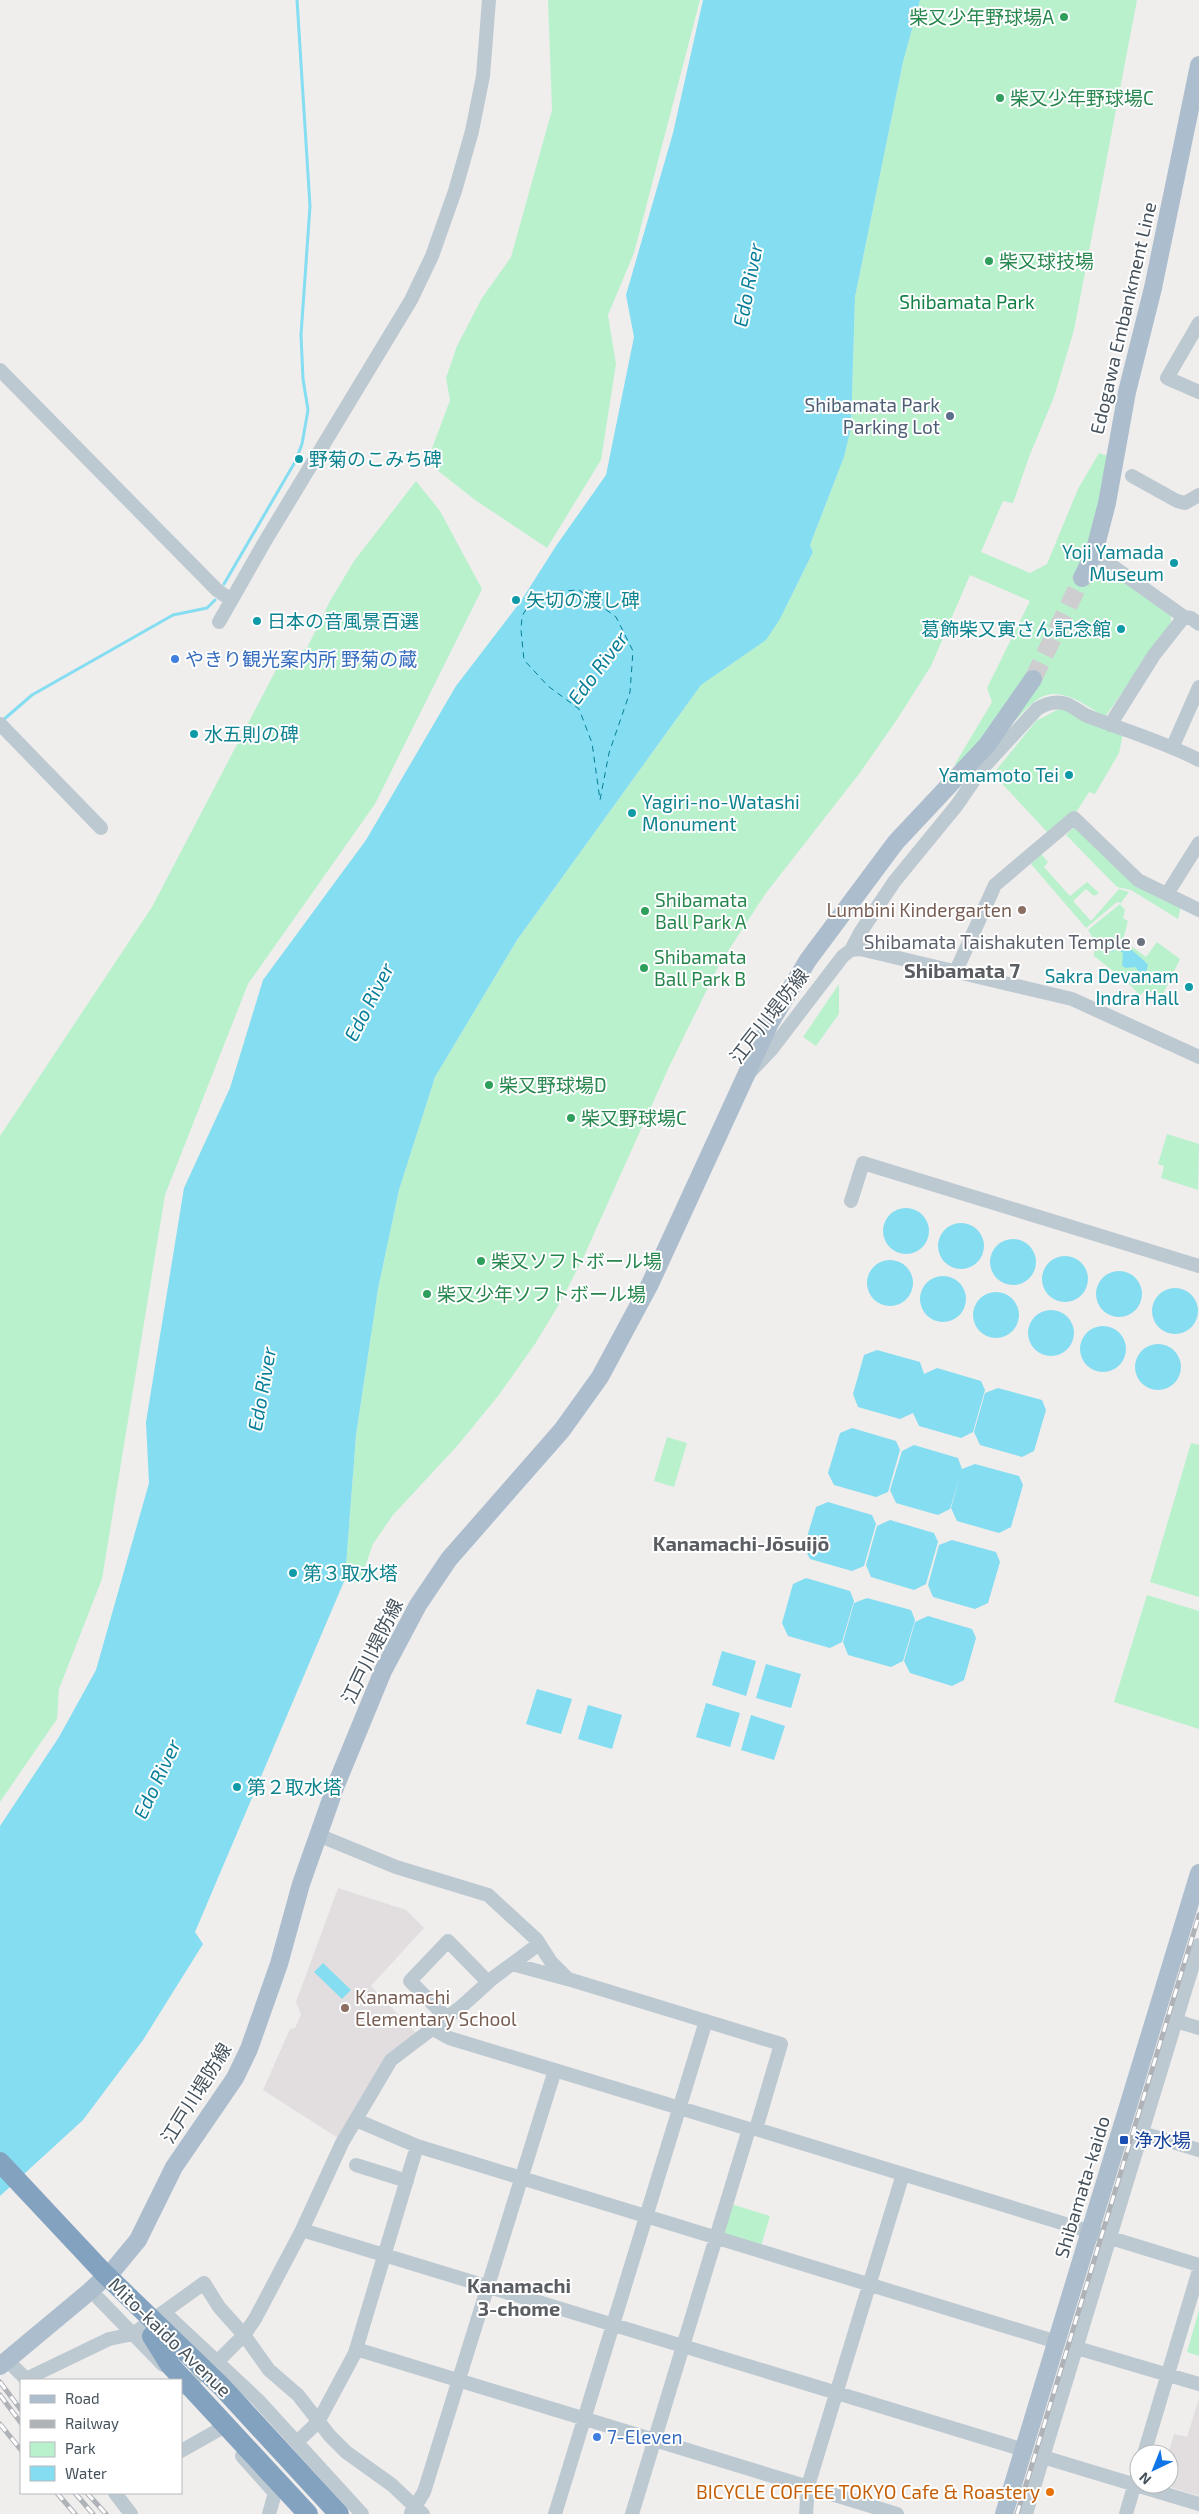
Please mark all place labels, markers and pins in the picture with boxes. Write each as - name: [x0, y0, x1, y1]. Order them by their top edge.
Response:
- place label: 柴又少年野球場A: [909, 5, 1054, 28]
- marker: 柴又少年野球場A: [1058, 11, 1070, 23]
- place label: 柴又少年野球場C: [1010, 86, 1154, 109]
- marker: 柴又少年野球場C: [994, 92, 1006, 104]
- place label: 柴又球技場: [999, 249, 1094, 272]
- marker: 柴又球技場: [983, 255, 995, 267]
- place label: Shibamata Park Parking Lot: [804, 393, 940, 438]
- marker: Shibamata Park Parking Lot: [944, 410, 956, 422]
- place label: 野菊のこみち碑: [309, 447, 442, 470]
- marker: 野菊のこみち碑: [293, 453, 305, 465]
- place label: Yoji Yamada Museum: [1062, 540, 1164, 585]
- marker: Yoji Yamada Museum: [1168, 557, 1180, 569]
- place label: 矢切の渡し碑: [526, 588, 640, 611]
- marker: 矢切の渡し碑: [510, 594, 522, 606]
- place label: 日本の音風景百選: [267, 609, 419, 632]
- marker: 日本の音風景百選: [251, 615, 263, 627]
- place label: 葛飾柴又寅さん記念館: [921, 617, 1111, 640]
- marker: 葛飾柴又寅さん記念館: [1115, 623, 1127, 635]
- place label: やきり観光案内所 野菊の蔵: [185, 647, 417, 670]
- marker: やきり観光案内所 野菊の蔵: [169, 653, 181, 665]
- place label: 水五則の碑: [204, 722, 299, 745]
- marker: 水五則の碑: [188, 728, 200, 740]
- place label: Yamamoto Tei: [939, 763, 1059, 786]
- marker: Yamamoto Tei: [1063, 769, 1075, 781]
- place label: Yagiri-no-Watashi Monument: [642, 790, 800, 835]
- marker: Yagiri-no-Watashi Monument: [626, 807, 638, 819]
- place label: Shibamata Ball Park A: [655, 888, 747, 933]
- place label: Lumbini Kindergarten: [827, 898, 1012, 921]
- marker: Lumbini Kindergarten: [1016, 904, 1028, 916]
- marker: Shibamata Ball Park A: [639, 905, 651, 917]
- place label: Shibamata Taishakuten Temple: [864, 930, 1131, 953]
- marker: Shibamata Taishakuten Temple: [1135, 936, 1147, 948]
- place label: Shibamata Ball Park B: [654, 945, 746, 990]
- marker: Shibamata Ball Park B: [638, 962, 650, 974]
- place label: Sakra Devanam Indra Hall: [1045, 964, 1179, 1009]
- marker: Sakra Devanam Indra Hall: [1183, 981, 1195, 993]
- place label: 柴又野球場D: [499, 1073, 607, 1096]
- marker: 柴又野球場D: [483, 1079, 495, 1091]
- place label: 柴又野球場C: [581, 1106, 687, 1129]
- marker: 柴又野球場C: [565, 1112, 577, 1124]
- place label: 柴又ソフトボール場: [491, 1249, 662, 1272]
- marker: 柴又ソフトボール場: [475, 1255, 487, 1267]
- place label: 柴又少年ソフトボール場: [437, 1282, 646, 1305]
- marker: 柴又少年ソフトボール場: [421, 1288, 433, 1300]
- place label: 第３取水塔: [303, 1561, 398, 1584]
- marker: 第３取水塔: [287, 1567, 299, 1579]
- place label: 第２取水塔: [247, 1775, 342, 1798]
- marker: 第２取水塔: [231, 1781, 243, 1793]
- place label: Kanamachi Elementary School: [355, 1985, 517, 2030]
- marker: Kanamachi Elementary School: [339, 2002, 351, 2014]
- place label: 浄水場: [1134, 2128, 1191, 2151]
- marker: 浄水場: [1118, 2134, 1130, 2146]
- place label: 7-Eleven: [607, 2425, 683, 2448]
- marker: 7-Eleven: [591, 2431, 603, 2443]
- place label: BICYCLE COFFEE TOKYO Cafe & Roastery: [696, 2480, 1040, 2503]
- marker: BICYCLE COFFEE TOKYO Cafe & Roastery: [1044, 2486, 1056, 2498]

